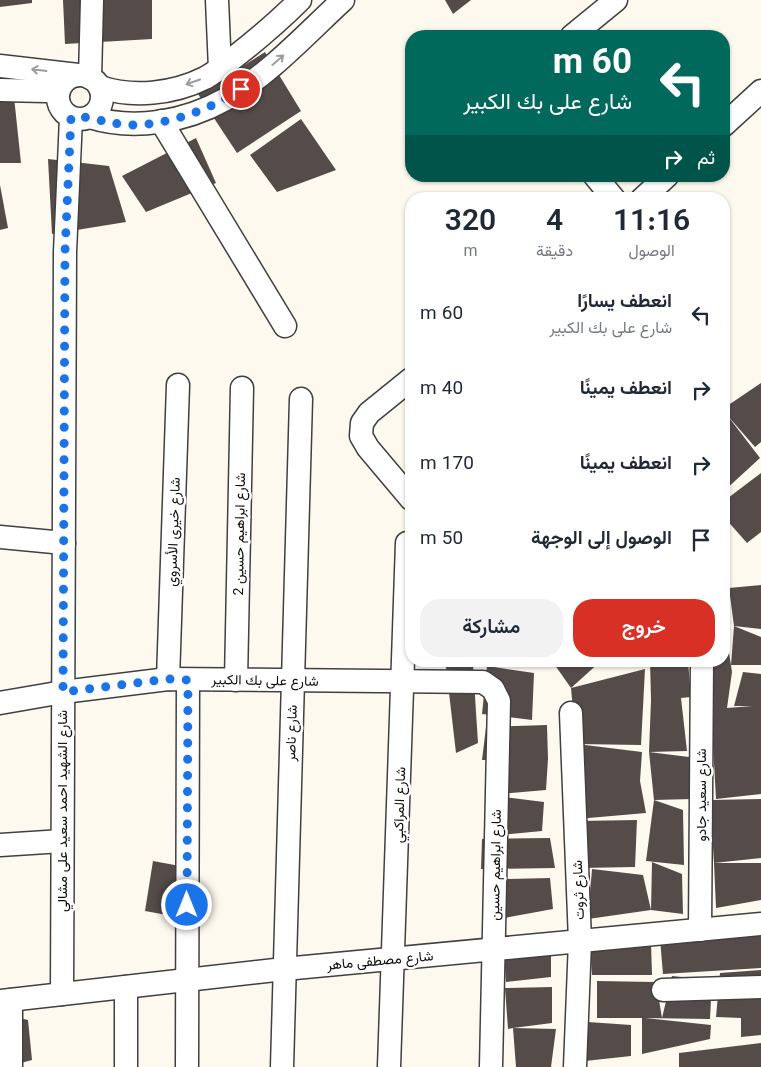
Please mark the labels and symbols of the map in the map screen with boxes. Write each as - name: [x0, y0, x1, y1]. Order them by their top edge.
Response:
- one-way arrow: [271, 54, 284, 66]
- one-way arrow: [31, 65, 47, 75]
- pin: [220, 68, 262, 110]
- one-way arrow: [186, 78, 201, 87]
- street label: شارع ابراهيم حسين 2: [229, 472, 253, 596]
- street label: شارع خيرى الأسروي: [162, 477, 188, 587]
- street label: شارع على بك الكبير: [210, 670, 319, 694]
- street label: شارع ناصر: [281, 704, 305, 763]
- street label: شارع الشهيد احمد سعيد على مشالي: [53, 710, 75, 912]
- street label: شارع سعيد جادو: [692, 748, 714, 842]
- street label: شارع المراكبي: [389, 767, 413, 844]
- street label: شارع ابراهيم حسين: [485, 809, 509, 921]
- street label: شارع ثروت: [568, 860, 592, 920]
- position arrow: [160, 878, 212, 930]
- street label: شارع مصطفى ماهر: [325, 946, 434, 978]

